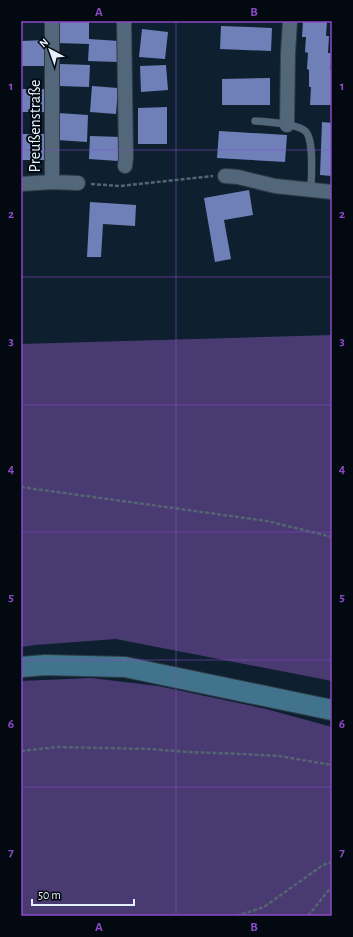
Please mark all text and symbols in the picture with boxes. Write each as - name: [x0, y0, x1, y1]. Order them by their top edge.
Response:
- text: A: [95, 6, 103, 19]
- text: B: [250, 6, 258, 19]
- north arrow: [30, 30, 70, 70]
- text: N: [37, 36, 50, 49]
- text: 1: [9, 80, 13, 93]
- street label: Preußenstraße: [27, 80, 43, 172]
- text: 1: [340, 80, 344, 93]
- text: 2: [8, 208, 14, 221]
- text: 2: [339, 208, 345, 221]
- text: 3: [8, 335, 14, 348]
- text: 3: [339, 335, 345, 348]
- text: 4: [8, 463, 15, 476]
- text: 4: [339, 463, 346, 476]
- text: 5: [8, 591, 14, 604]
- text: 5: [339, 591, 345, 604]
- text: 6: [8, 718, 14, 731]
- text: 6: [339, 718, 345, 731]
- text: 7: [8, 846, 14, 859]
- text: 7: [339, 846, 345, 859]
- scale bar: [32, 881, 134, 907]
- text: 50 m: [38, 889, 61, 901]
- text: A: [95, 921, 103, 934]
- text: B: [250, 921, 258, 934]

